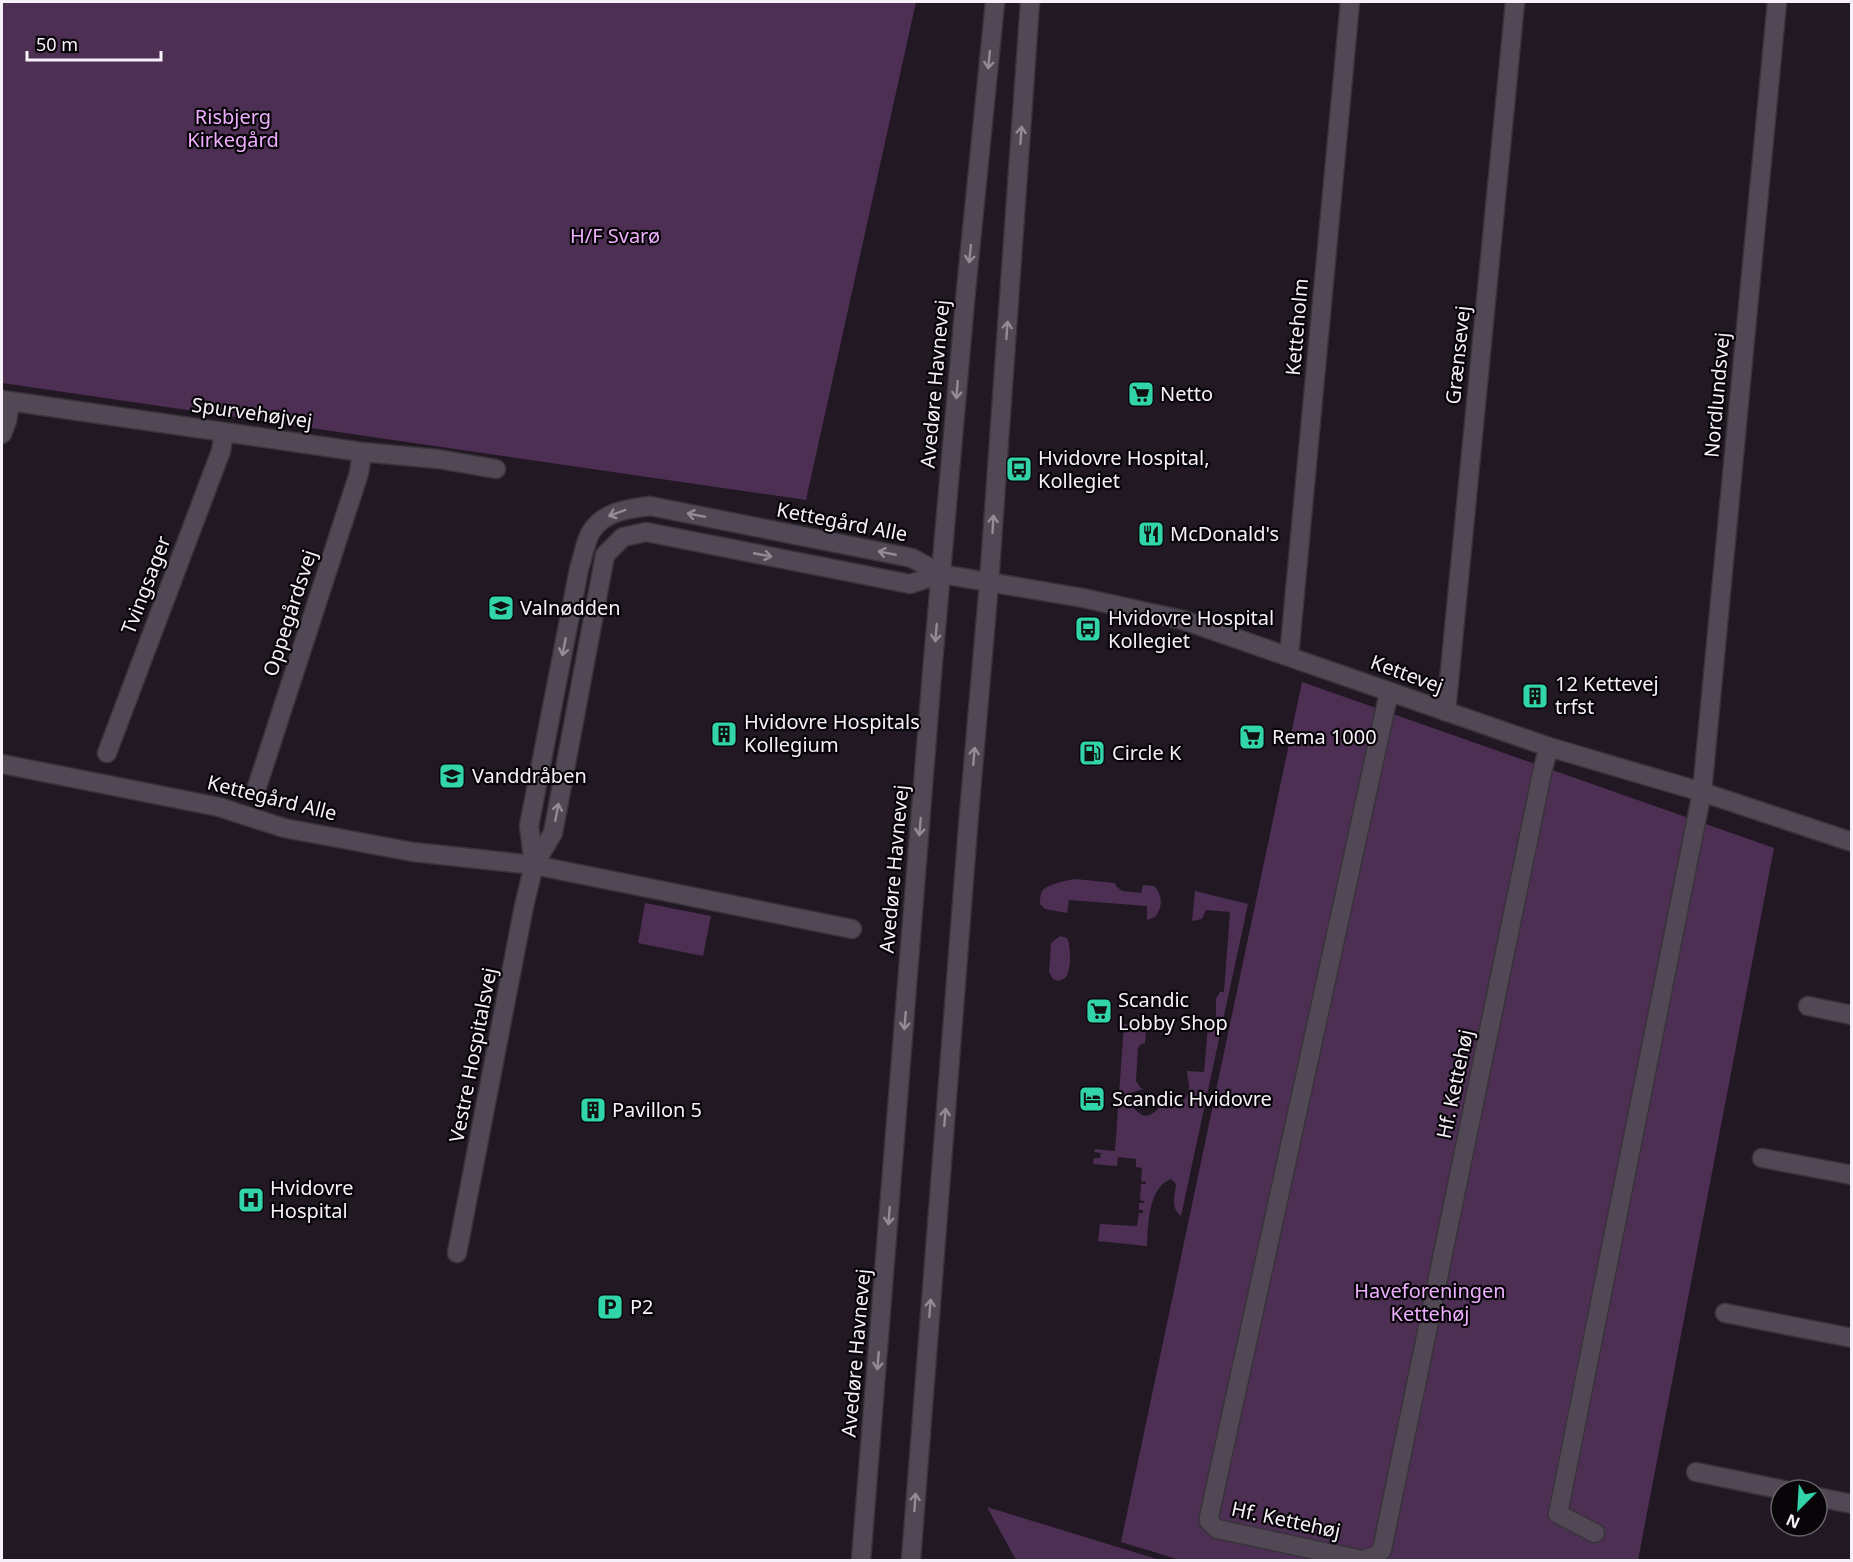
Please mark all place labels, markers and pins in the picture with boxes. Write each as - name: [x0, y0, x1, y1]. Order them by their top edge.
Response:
- supermarket icon: Netto: [1126, 379, 1156, 409]
- place label: Netto: [1160, 380, 1213, 407]
- place label: Hvidovre Hospital, Kollegiet: [1038, 444, 1210, 494]
- bus stop icon: Hvidovre Hospital, Kollegiet: [1004, 454, 1034, 484]
- restaurant icon: McDonald's: [1136, 519, 1166, 549]
- place label: McDonald's: [1170, 520, 1279, 547]
- school or university icon: Valnødden: [486, 593, 516, 623]
- place label: Valnødden: [520, 594, 621, 621]
- place label: Hvidovre Hospital Kollegiet: [1108, 604, 1274, 654]
- bus stop icon: Hvidovre Hospital Kollegiet: [1073, 614, 1103, 644]
- place label: 12 Kettevej trfst: [1555, 670, 1659, 720]
- building icon: 12 Kettevej trfst: [1520, 681, 1550, 711]
- place label: Hvidovre Hospitals Kollegium: [744, 708, 920, 758]
- building icon: Hvidovre Hospitals Kollegium: [709, 719, 739, 749]
- supermarket icon: Rema 1000: [1237, 722, 1267, 752]
- place label: Rema 1000: [1272, 723, 1377, 750]
- fuel station icon: Circle K: [1077, 738, 1107, 768]
- place label: Circle K: [1112, 739, 1182, 766]
- school or university icon: Vanddråben: [437, 761, 467, 791]
- place label: Vanddråben: [472, 762, 587, 789]
- place label: Scandic Lobby Shop: [1118, 986, 1228, 1036]
- supermarket icon: Scandic Lobby Shop: [1084, 996, 1114, 1026]
- hotel icon: Scandic Hvidovre: [1077, 1084, 1107, 1114]
- place label: Scandic Hvidovre: [1112, 1085, 1272, 1112]
- building icon: Pavillon 5: [578, 1095, 608, 1125]
- place label: Pavillon 5: [612, 1096, 702, 1123]
- place label: Hvidovre Hospital: [270, 1174, 353, 1224]
- hospital icon: Hvidovre Hospital: [236, 1185, 266, 1215]
- parking icon: P2: [595, 1292, 625, 1322]
- place label: P2: [630, 1293, 654, 1320]

